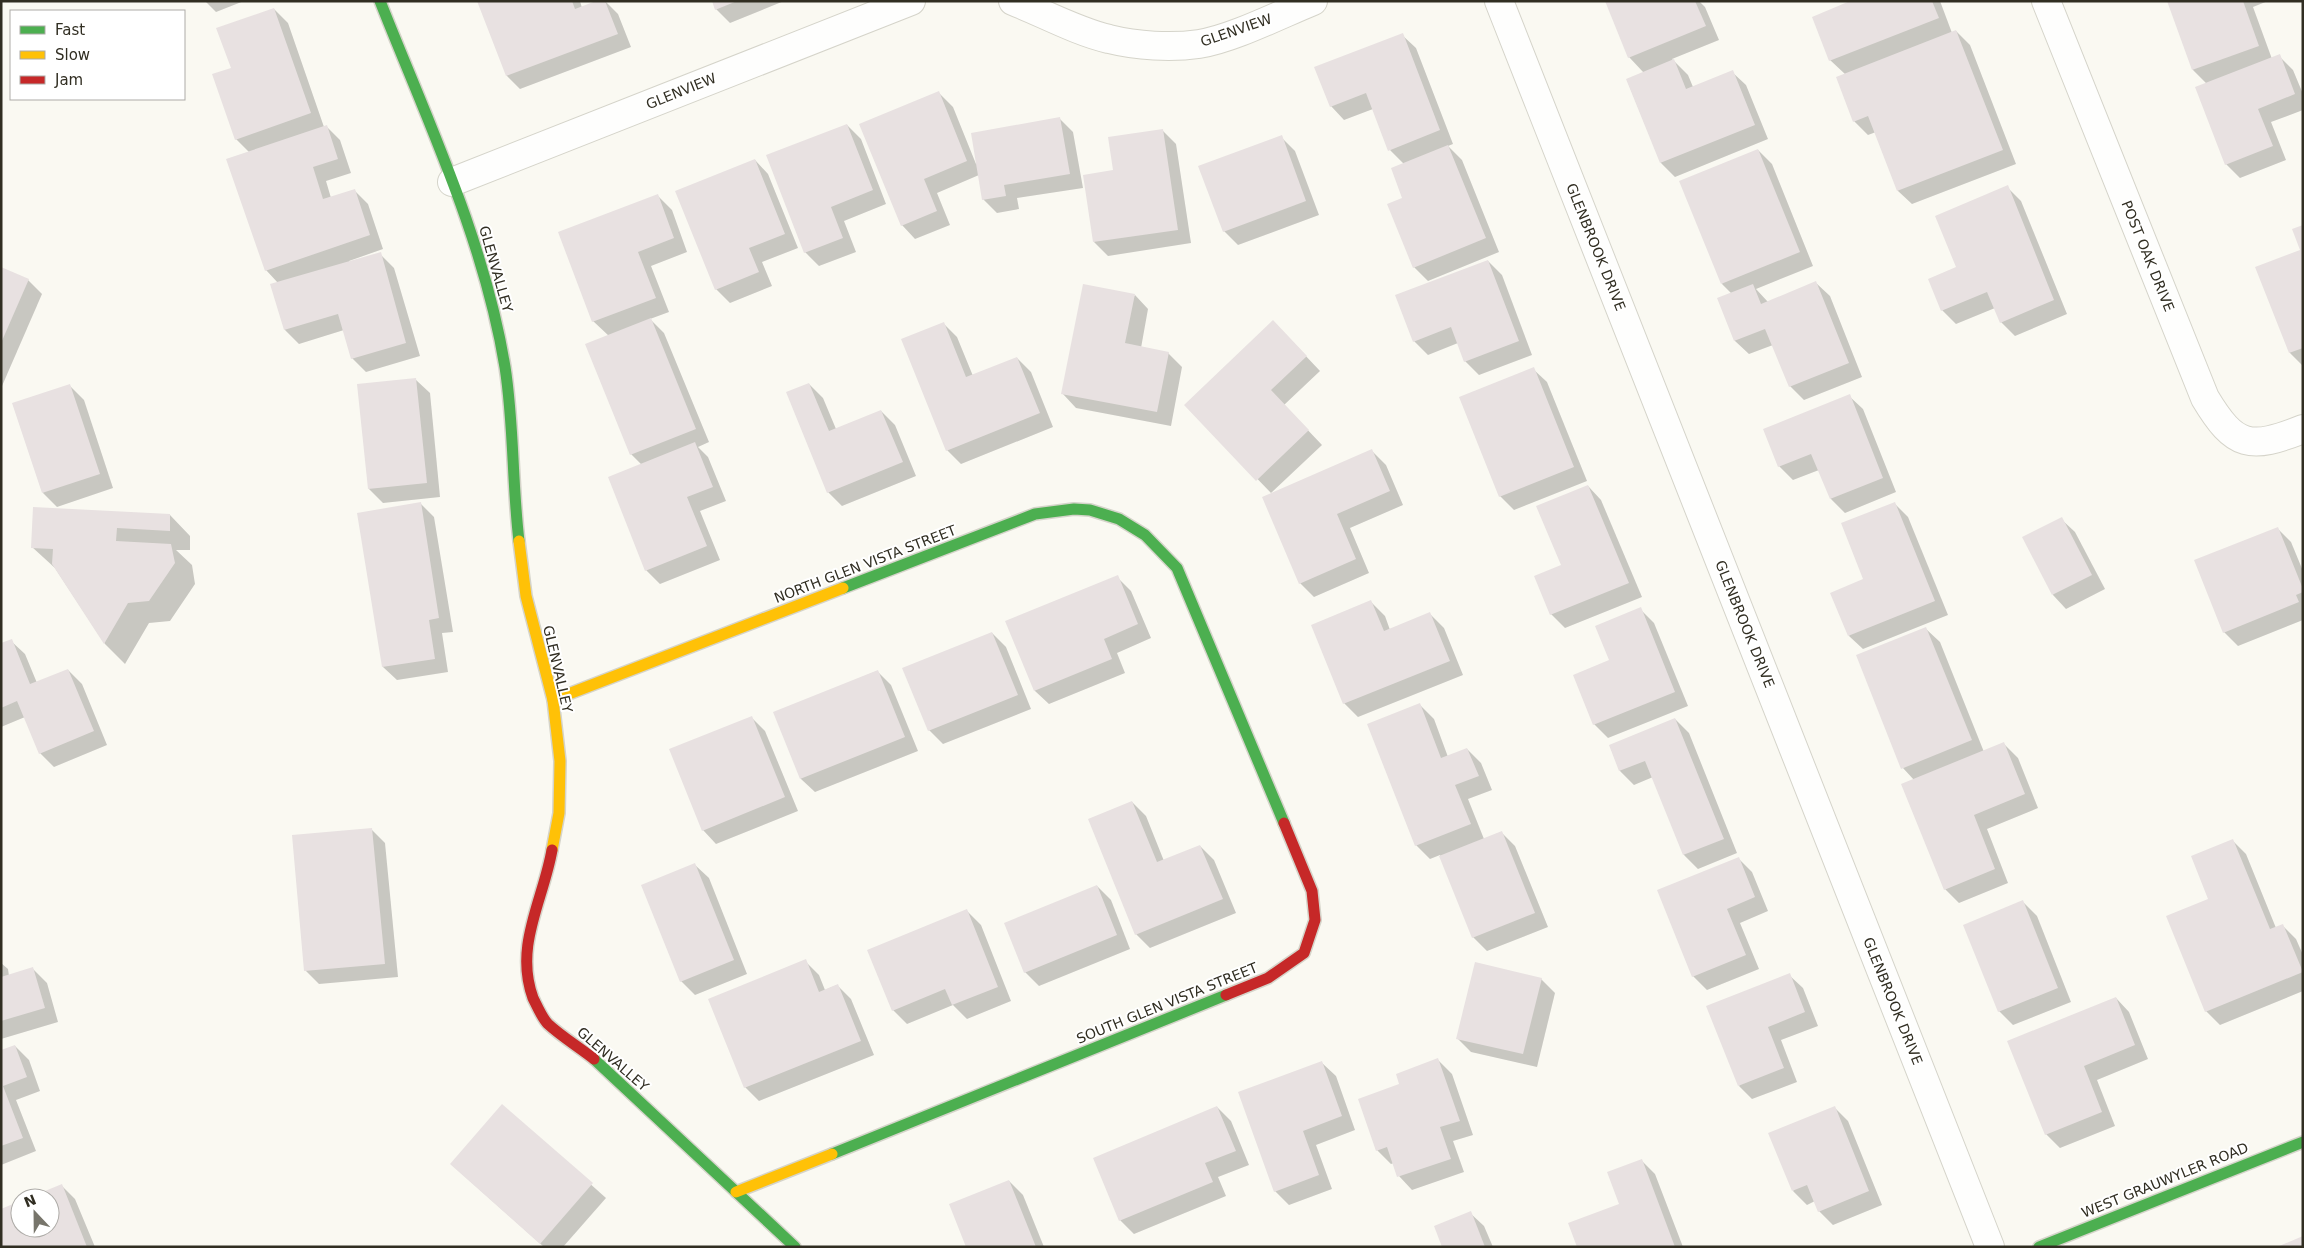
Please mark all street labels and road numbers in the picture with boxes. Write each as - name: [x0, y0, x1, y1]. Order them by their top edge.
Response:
- street label: GLENVIEW: [1198, 10, 1274, 50]
- street label: GLENVIEW: [644, 70, 719, 112]
- street label: GLENBROOK DRIVE: [1563, 181, 1629, 313]
- street label: POST OAK DRIVE: [2118, 198, 2178, 314]
- street label: GLENVALLEY: [476, 224, 516, 315]
- street label: NORTH GLEN VISTA STREET: [772, 522, 959, 606]
- street label: GLENBROOK DRIVE: [1712, 558, 1778, 690]
- street label: GLENVALLEY: [540, 624, 576, 715]
- street label: GLENBROOK DRIVE: [1860, 935, 1926, 1067]
- street label: SOUTH GLEN VISTA STREET: [1074, 959, 1260, 1047]
- street label: GLENVALLEY: [574, 1024, 652, 1095]
- street label: WEST GRAUWYLER ROAD: [2079, 1139, 2251, 1221]

